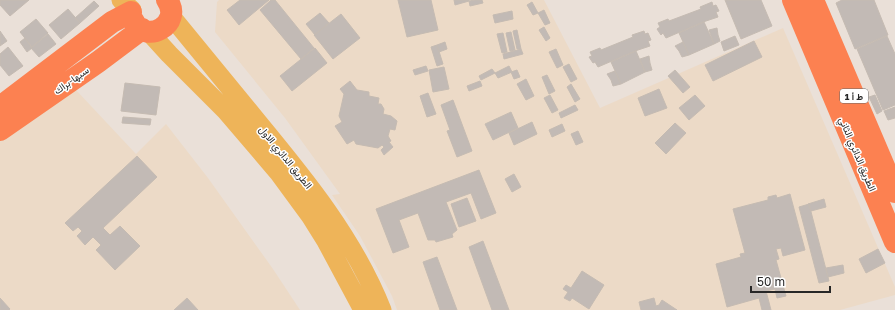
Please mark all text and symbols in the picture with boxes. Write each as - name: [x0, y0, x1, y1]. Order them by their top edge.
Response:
- street label: سبها-براك: [51, 64, 91, 97]
- road number: ط أ 1: [840, 89, 868, 103]
- street label: الطريق الدائري الثاني: [834, 115, 879, 194]
- street label: الطريق الدائري الاول: [255, 123, 315, 193]
- scale bar: [751, 268, 830, 294]
- text: 50 m: [757, 274, 785, 289]

